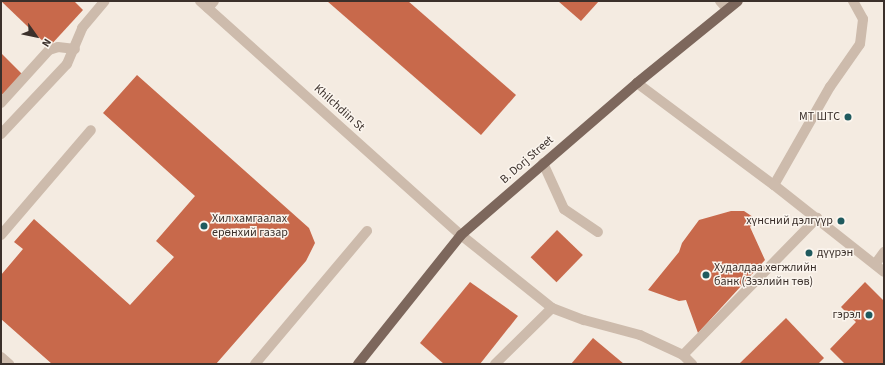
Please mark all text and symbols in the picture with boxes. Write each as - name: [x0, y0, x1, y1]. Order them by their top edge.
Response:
- north arrow: [16, 16, 56, 56]
- text: N: [38, 36, 55, 50]
- street label: Khilchdiin St: [311, 82, 367, 134]
- place label: МТ ШТС: [799, 110, 840, 124]
- marker: МТ ШТС: [843, 112, 853, 122]
- street label: B. Dorj Street: [497, 133, 557, 187]
- place label: Хил хамгаалах ерөнхий газар: [212, 212, 288, 240]
- place label: хүнсний дэлгүүр: [746, 214, 833, 228]
- marker: хүнсний дэлгүүр: [836, 216, 846, 226]
- marker: Хил хамгаалах ерөнхий газар: [199, 221, 209, 231]
- place label: дүүрэн: [817, 246, 853, 260]
- marker: дүүрэн: [804, 248, 814, 258]
- place label: Худалдаа хөгжлийн банк (Зээлийн төв): [714, 261, 817, 289]
- marker: Худалдаа хөгжлийн банк (Зээлийн төв): [701, 270, 711, 280]
- place label: гэрэл: [833, 308, 861, 322]
- marker: гэрэл: [864, 310, 874, 320]

